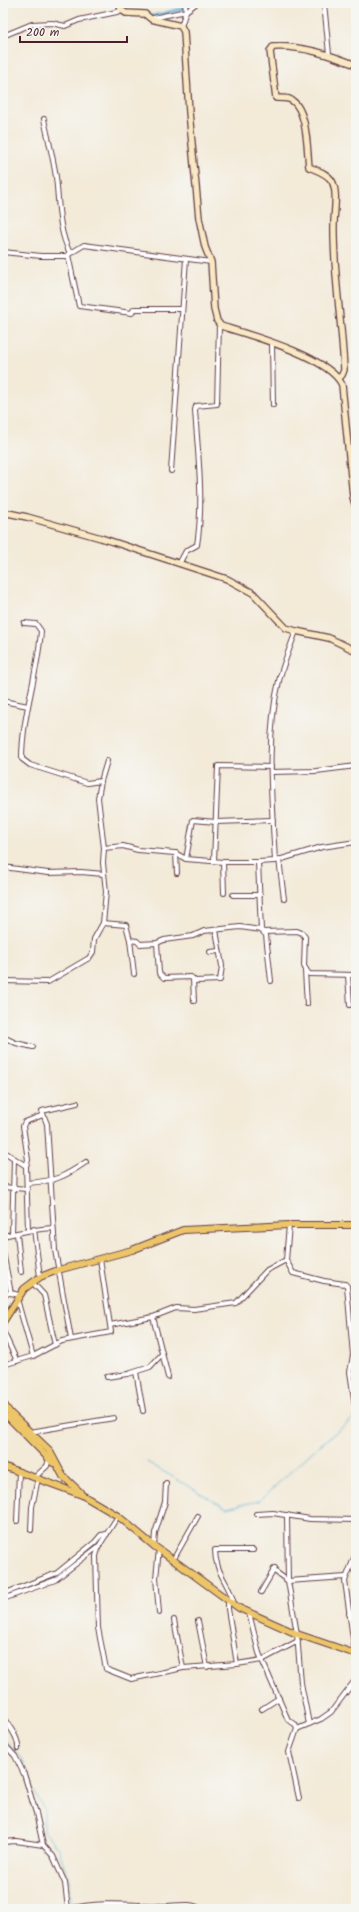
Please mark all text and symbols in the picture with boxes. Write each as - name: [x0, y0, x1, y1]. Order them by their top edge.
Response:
- scale bar: [20, 18, 127, 44]
- text: 200 m: [26, 23, 60, 42]

